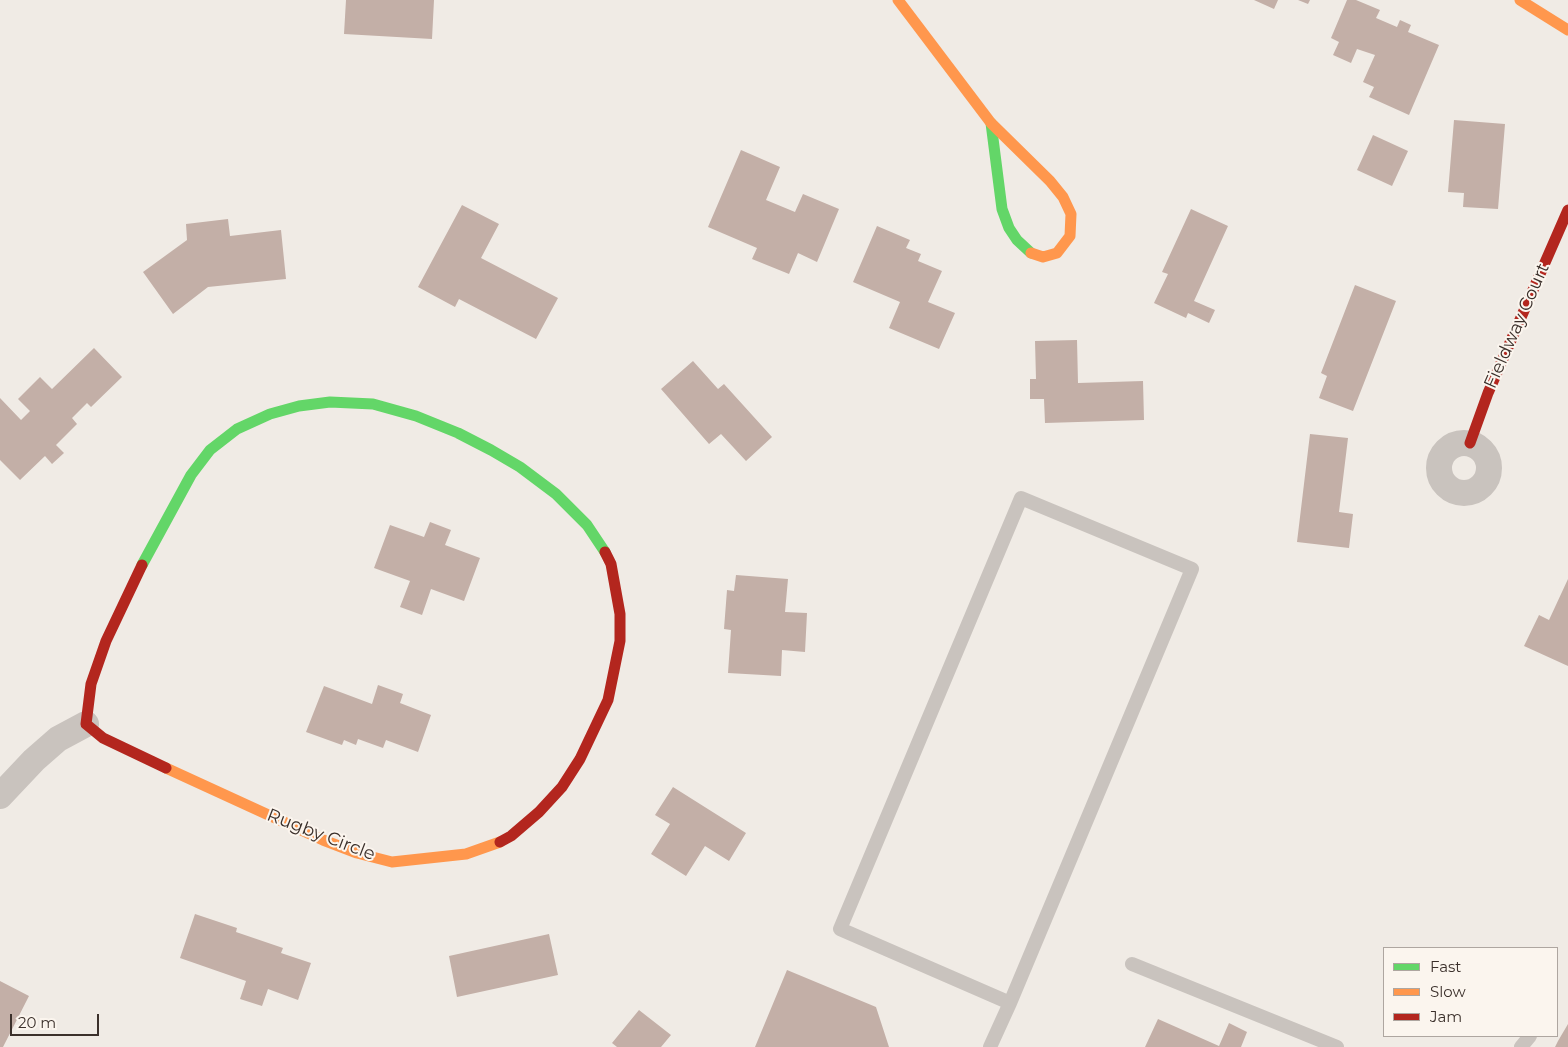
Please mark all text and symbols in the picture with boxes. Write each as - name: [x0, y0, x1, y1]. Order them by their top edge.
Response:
- street label: Fieldway Court: [1480, 260, 1554, 392]
- street label: Rugby Circle: [264, 804, 378, 866]
- legend: [1383, 947, 1558, 1037]
- text: Fast: [1430, 957, 1461, 976]
- text: Slow: [1430, 982, 1466, 1001]
- scale bar: [12, 1004, 101, 1036]
- text: Jam: [1430, 1007, 1462, 1026]
- text: 20 m: [18, 1013, 56, 1032]

